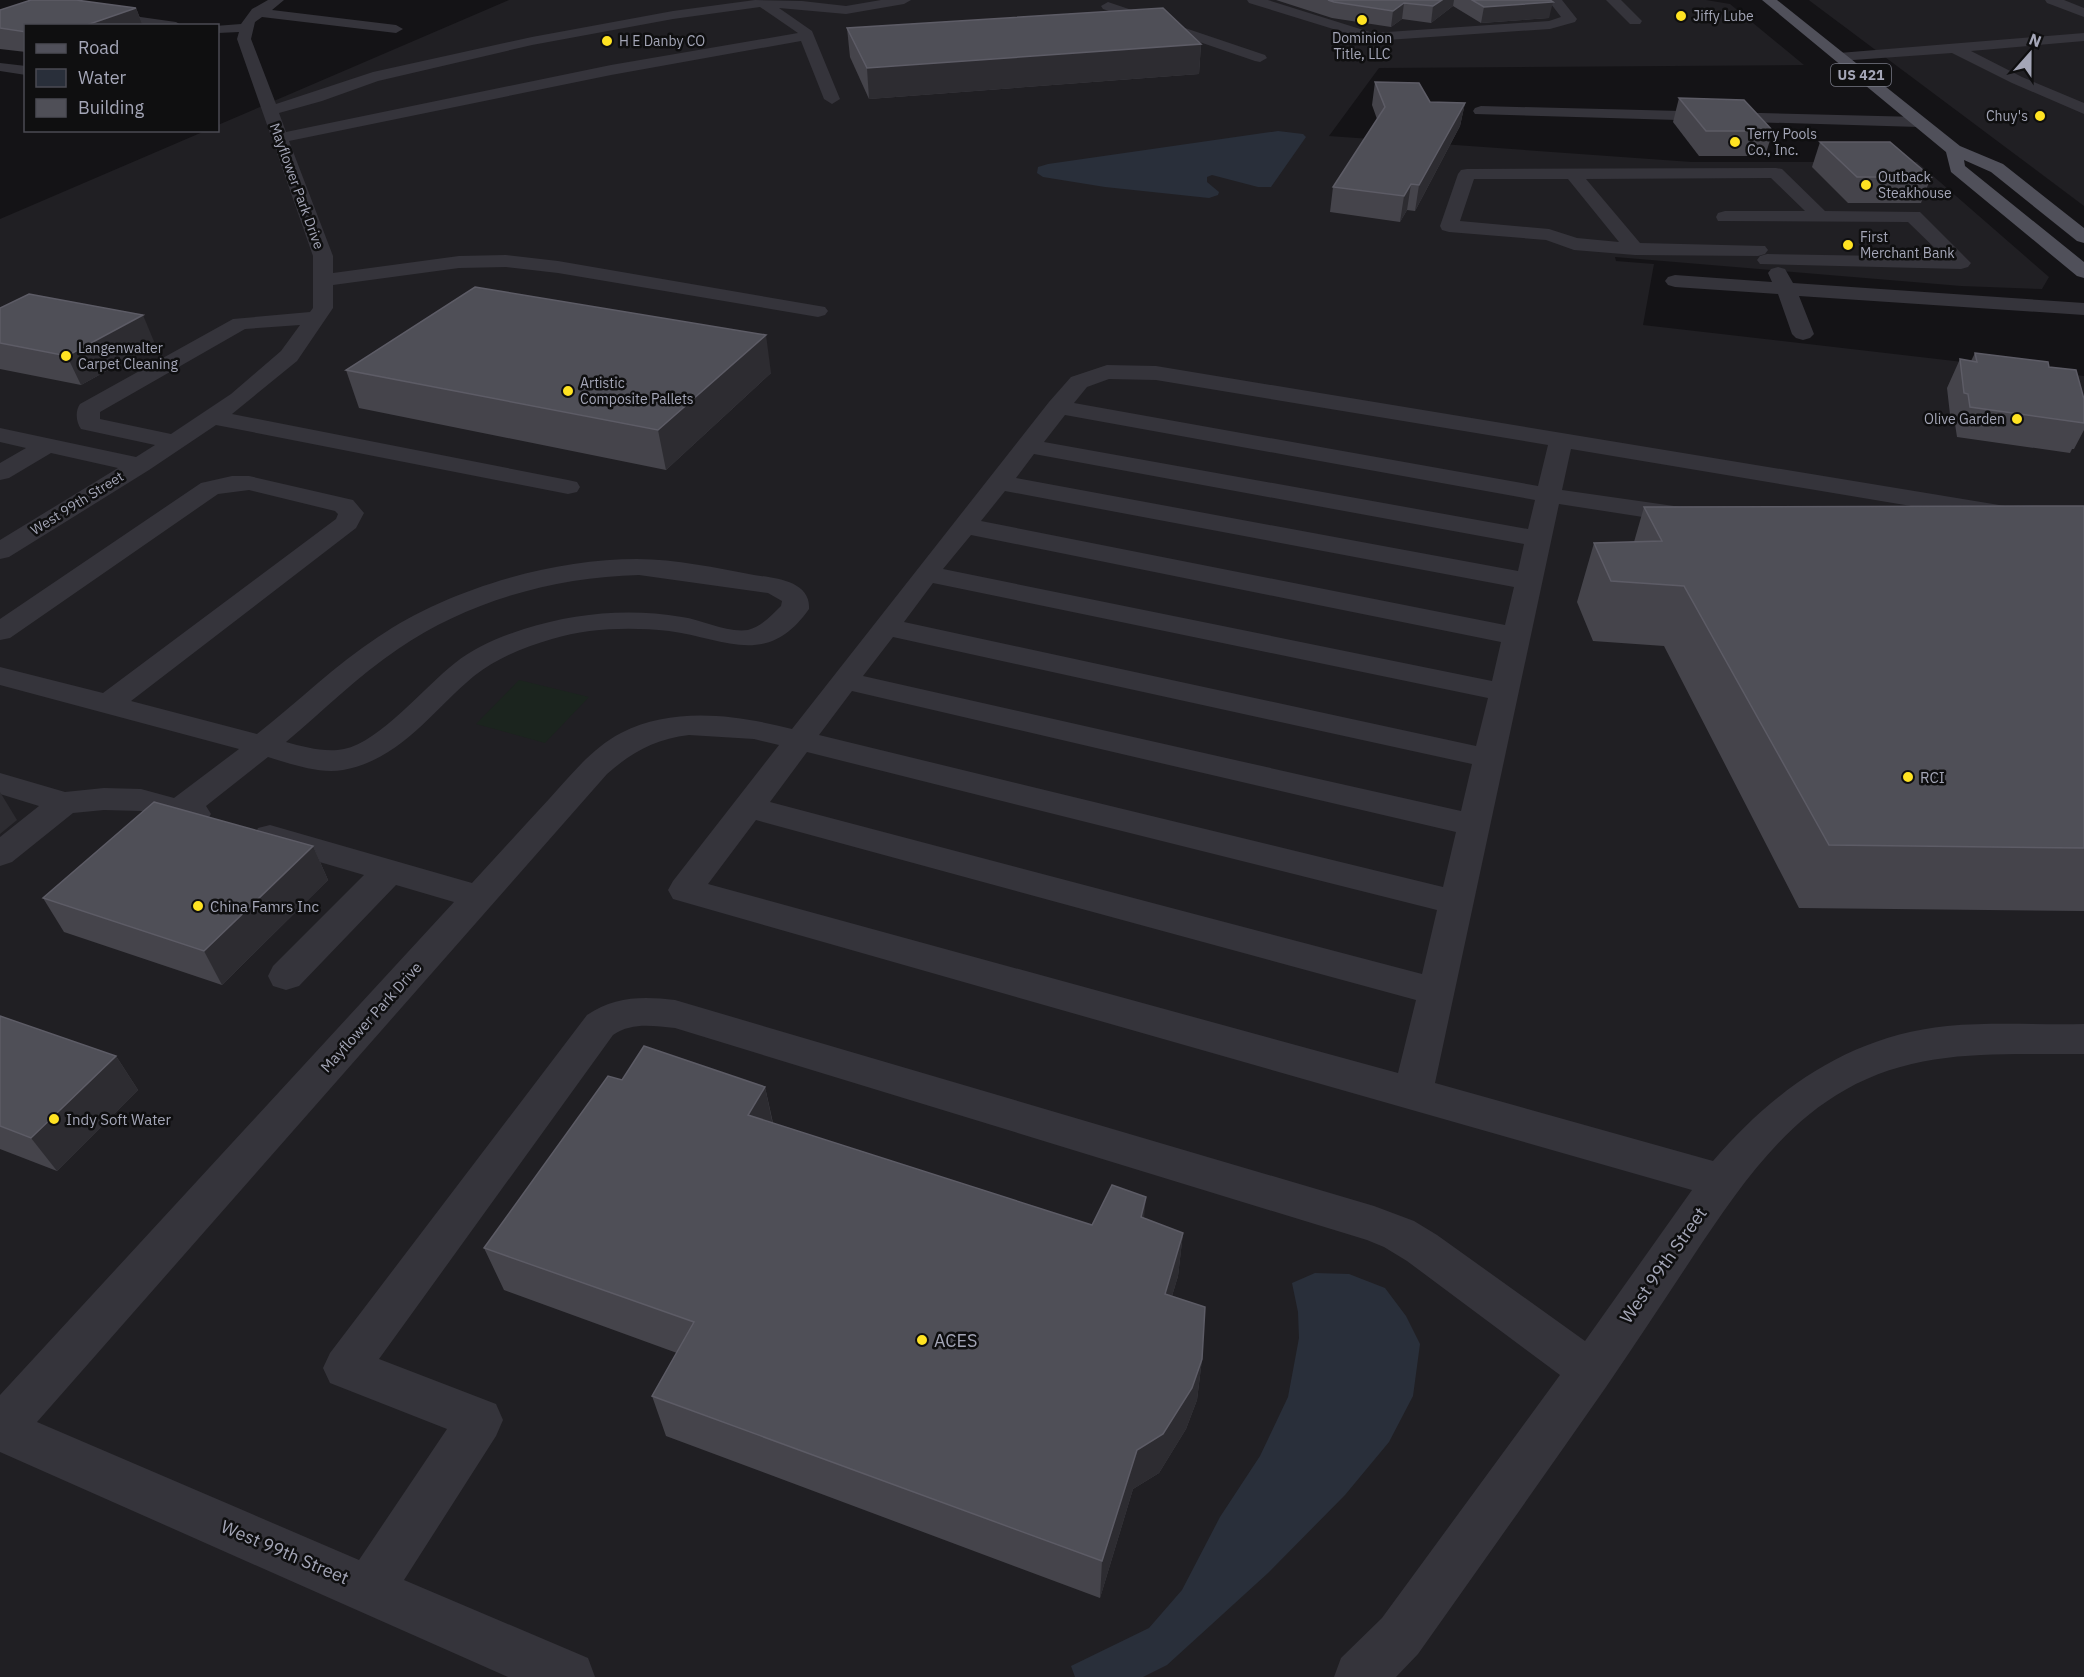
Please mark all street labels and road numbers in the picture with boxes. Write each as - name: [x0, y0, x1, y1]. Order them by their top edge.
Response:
- road number: US 421: [1831, 64, 1891, 86]
- street label: Mayflower Park Drive: [266, 120, 328, 252]
- street label: West 99th Street: [27, 467, 127, 539]
- street label: Mayflower Park Drive: [316, 958, 426, 1076]
- street label: West 99th Street: [1614, 1202, 1712, 1328]
- street label: West 99th Street: [218, 1515, 352, 1589]

